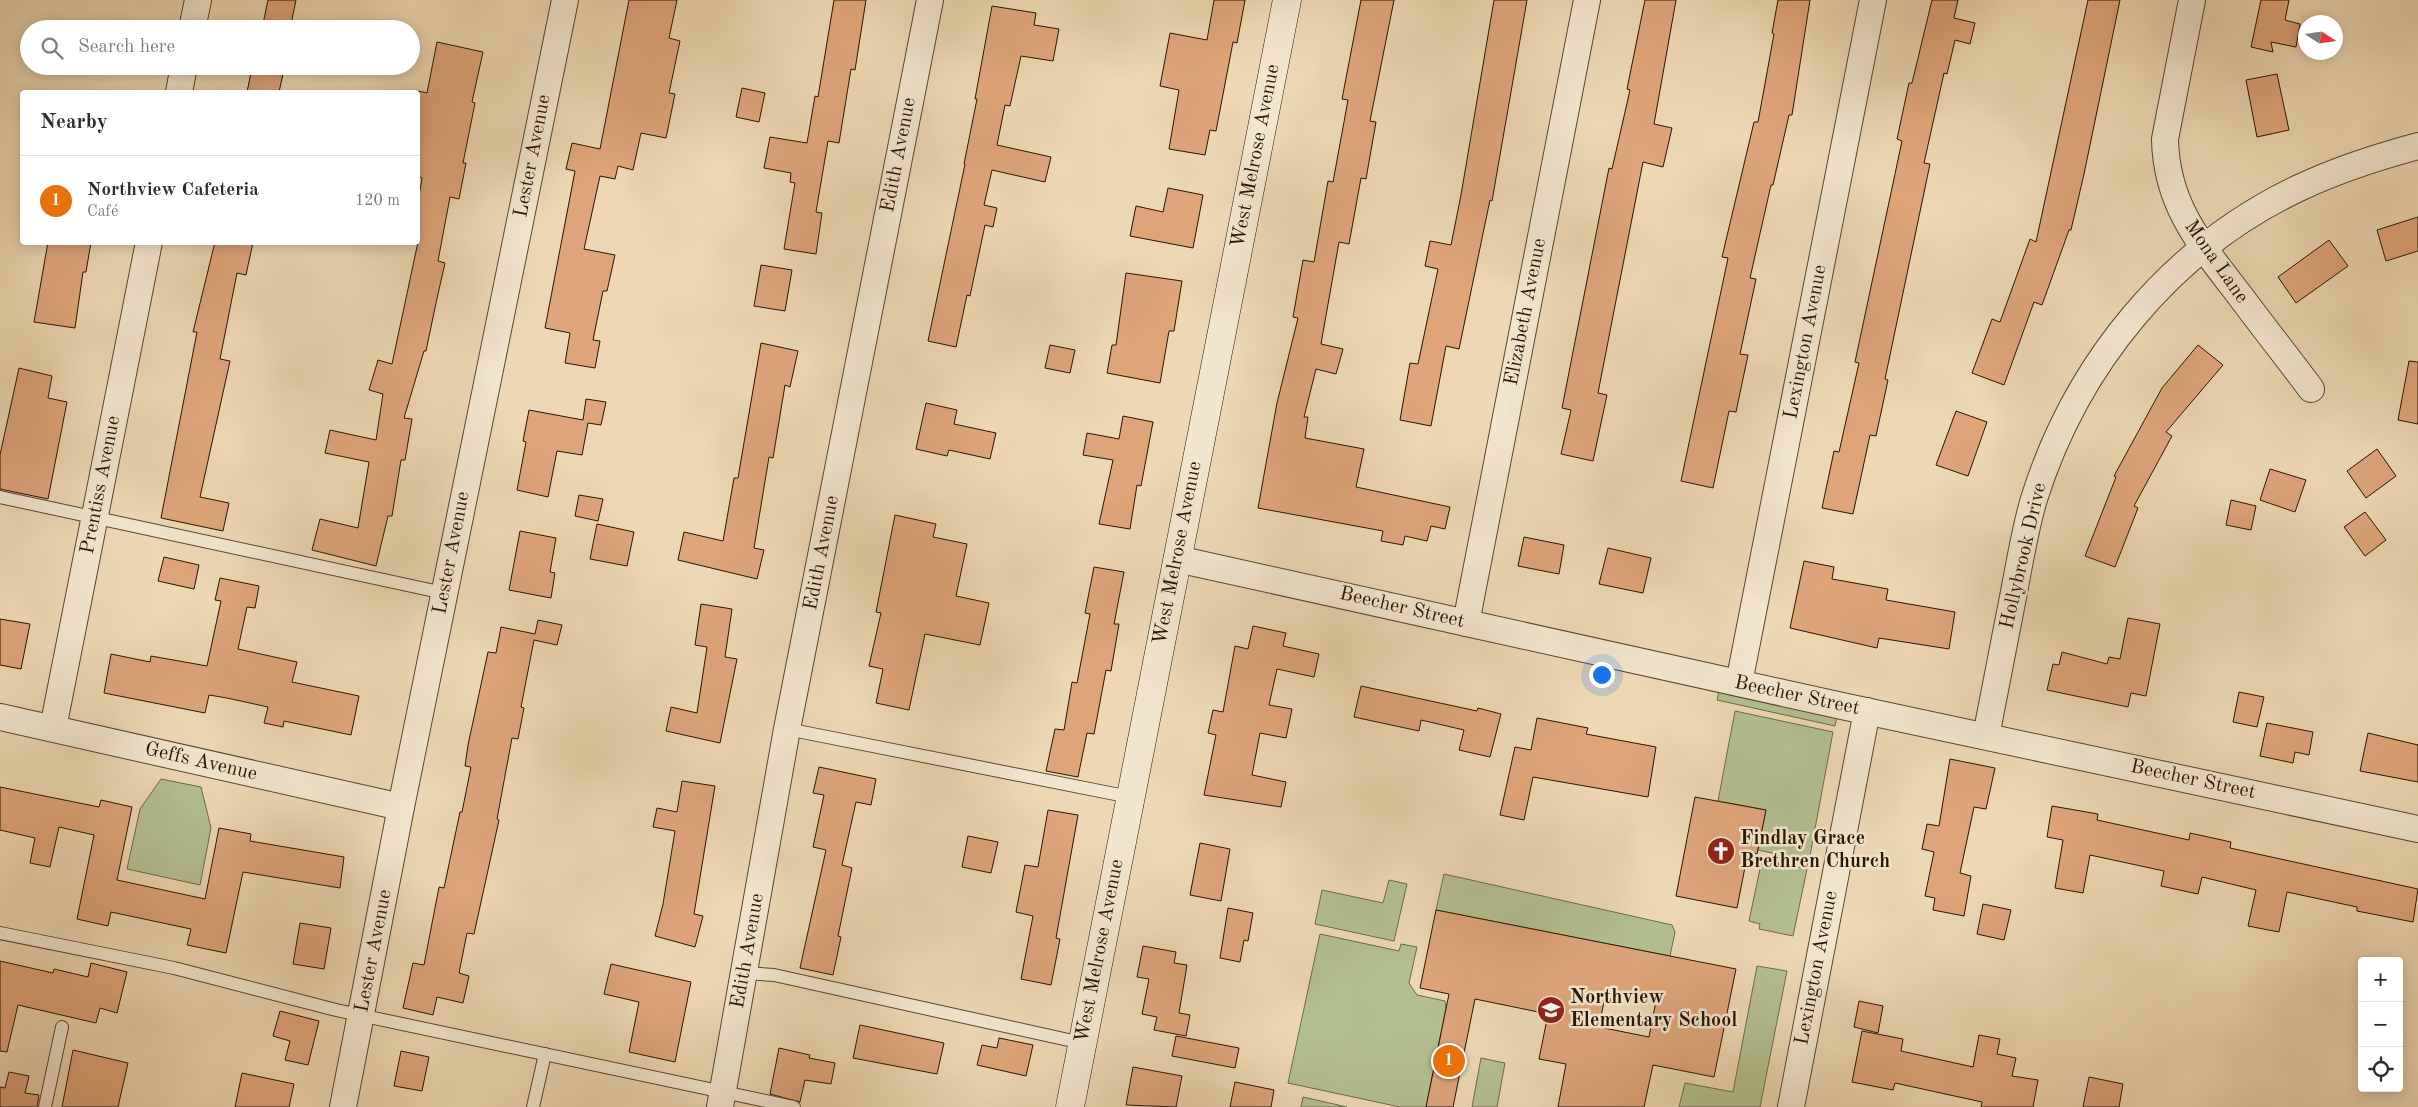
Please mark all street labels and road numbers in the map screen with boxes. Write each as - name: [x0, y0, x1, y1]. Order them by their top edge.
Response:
- street label: West Melrose Avenue: [1228, 63, 1284, 249]
- street label: Lester Avenue: [511, 93, 555, 219]
- street label: Edith Avenue: [878, 96, 920, 214]
- street label: Mona Lane: [2180, 217, 2252, 307]
- street label: Elizabeth Avenue: [1502, 237, 1550, 387]
- street label: Lexington Avenue: [1781, 263, 1831, 421]
- street label: Prentiss Avenue: [78, 414, 124, 556]
- street label: West Melrose Avenue: [1150, 460, 1206, 646]
- street label: Hollybrook Drive: [1997, 481, 2051, 631]
- street label: Lester Avenue: [430, 490, 474, 616]
- street label: Edith Avenue: [801, 494, 843, 612]
- street label: Beecher Street: [1337, 584, 1467, 632]
- street label: Beecher Street: [1732, 673, 1862, 719]
- street label: Geffs Avenue: [143, 739, 259, 785]
- street label: Beecher Street: [2128, 757, 2258, 803]
- street label: West Melrose Avenue: [1072, 858, 1128, 1044]
- street label: Lester Avenue: [352, 888, 396, 1014]
- street label: Lexington Avenue: [1792, 889, 1842, 1047]
- street label: Edith Avenue: [728, 892, 768, 1010]

